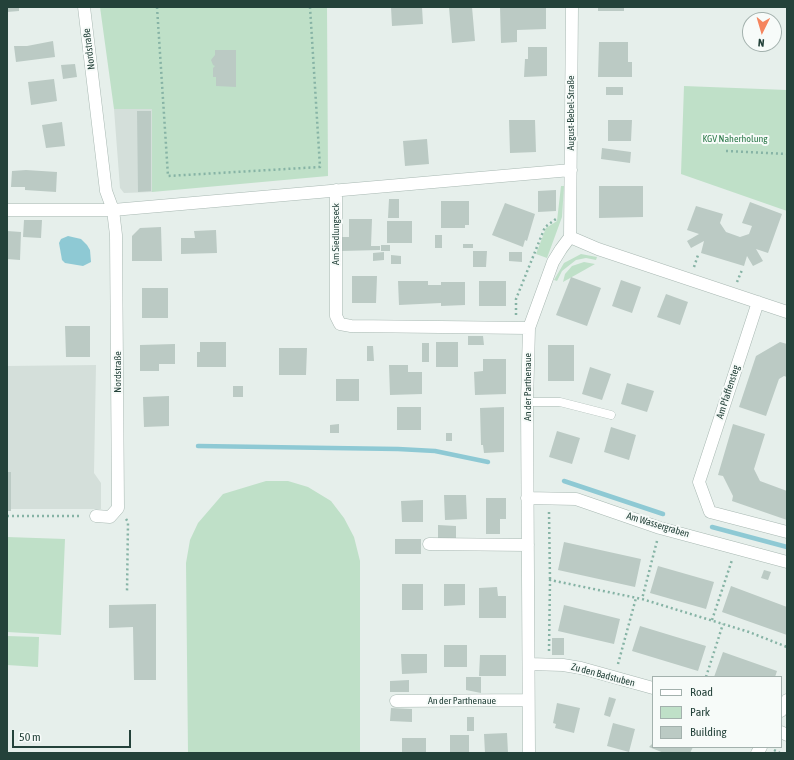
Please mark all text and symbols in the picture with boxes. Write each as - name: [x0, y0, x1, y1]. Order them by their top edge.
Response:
- north arrow: [742, 12, 782, 52]
- street label: Nordstraße: [81, 28, 97, 70]
- text: N: [757, 37, 765, 49]
- street label: August-Bebel-Straße: [565, 75, 577, 151]
- park label: KGV Naherholung: [702, 133, 768, 145]
- street label: Am Siedlungseck: [330, 203, 342, 265]
- street label: Nordstraße: [112, 351, 124, 393]
- street label: An der Parthenaue: [522, 353, 534, 421]
- street label: Am Pfaffensteg: [714, 364, 742, 420]
- street label: Am Wassergraben: [625, 510, 691, 540]
- street label: Zu den Badstuben: [570, 661, 636, 689]
- legend: [652, 676, 782, 748]
- text: Road: [690, 685, 713, 699]
- street label: An der Parthenaue: [428, 695, 496, 707]
- text: Park: [690, 705, 710, 719]
- scale bar: [14, 722, 133, 748]
- text: Building: [690, 725, 727, 739]
- text: 50 m: [19, 730, 41, 744]

